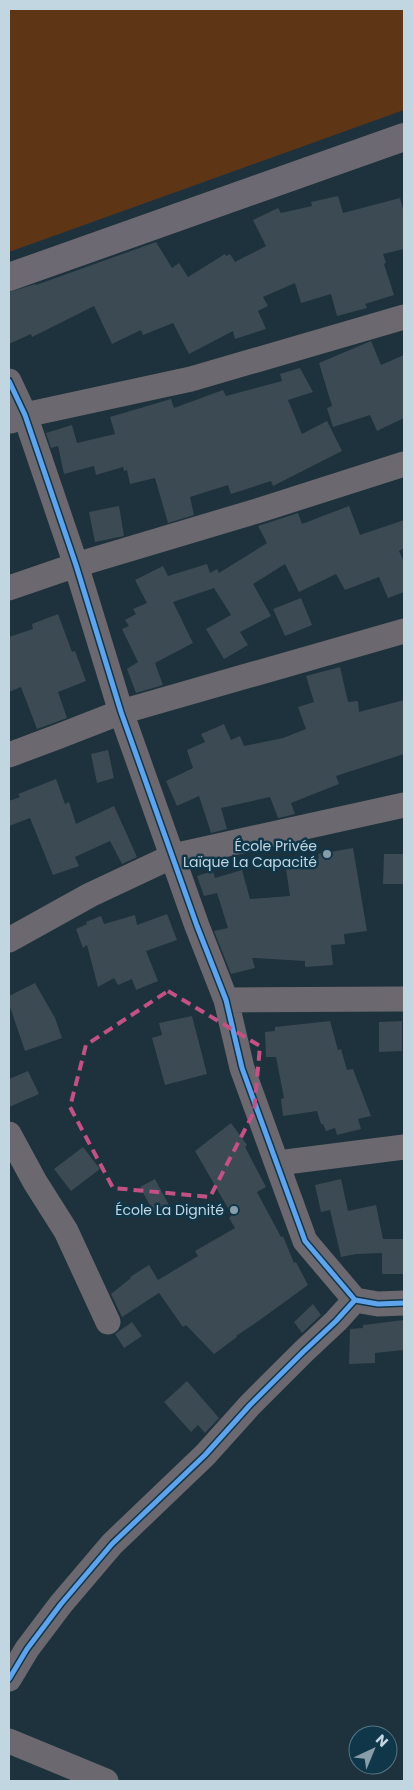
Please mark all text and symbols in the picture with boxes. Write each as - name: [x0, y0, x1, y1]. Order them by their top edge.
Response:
- place label: École Privée Laïque La Capacité: [183, 836, 317, 872]
- marker: École Privée Laïque La Capacité: [321, 848, 333, 860]
- place label: École La Dignité: [115, 1200, 224, 1220]
- marker: École La Dignité: [228, 1204, 240, 1216]
- north arrow: [348, 1725, 398, 1775]
- text: N: [371, 1730, 393, 1751]

